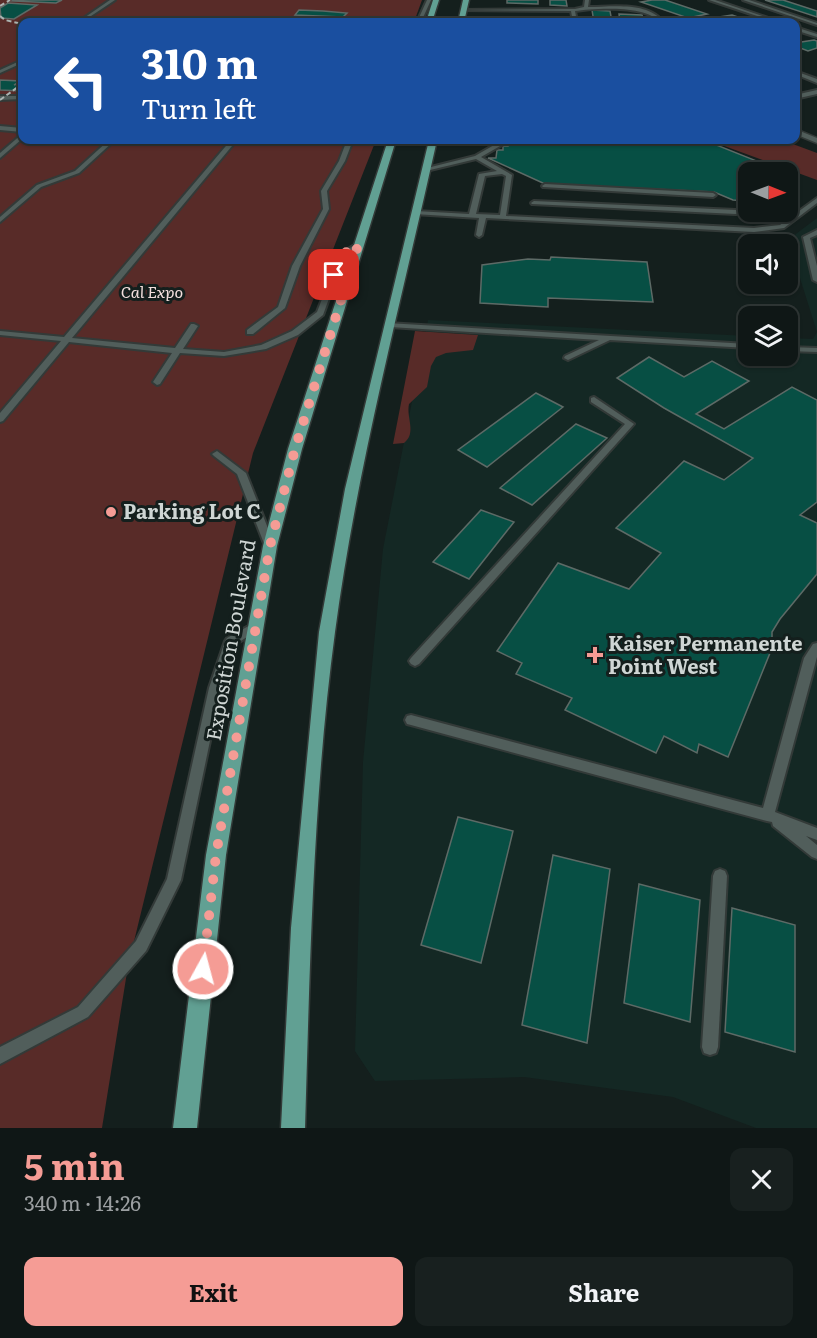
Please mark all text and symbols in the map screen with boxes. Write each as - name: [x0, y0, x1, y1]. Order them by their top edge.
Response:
- text: 310 m: [141, 30, 258, 92]
- icon: left: [42, 42, 120, 120]
- text: Turn left: [141, 87, 256, 127]
- north arrow: [738, 162, 798, 222]
- map controls: [738, 162, 798, 366]
- button: sound: [738, 234, 798, 294]
- pin: [308, 249, 359, 300]
- icon: arrive: [317, 258, 350, 291]
- park label: Cal Expo: [121, 279, 183, 303]
- button: layers: [738, 306, 798, 366]
- place label: Parking Lot C: [123, 495, 261, 525]
- marker: Parking Lot C: [104, 505, 118, 519]
- street label: Exposition Boulevard: [197, 537, 262, 743]
- place label: Kaiser Permanente Point West: [608, 627, 803, 680]
- marker: Kaiser Permanente Point West: [586, 646, 604, 664]
- position arrow: [171, 937, 235, 1001]
- text: 5 min: [24, 1138, 125, 1191]
- button: close: [730, 1148, 793, 1211]
- text: 340 m · 14:26: [24, 1187, 141, 1217]
- button: Exit: [24, 1257, 403, 1326]
- button: Share: [415, 1257, 793, 1326]

